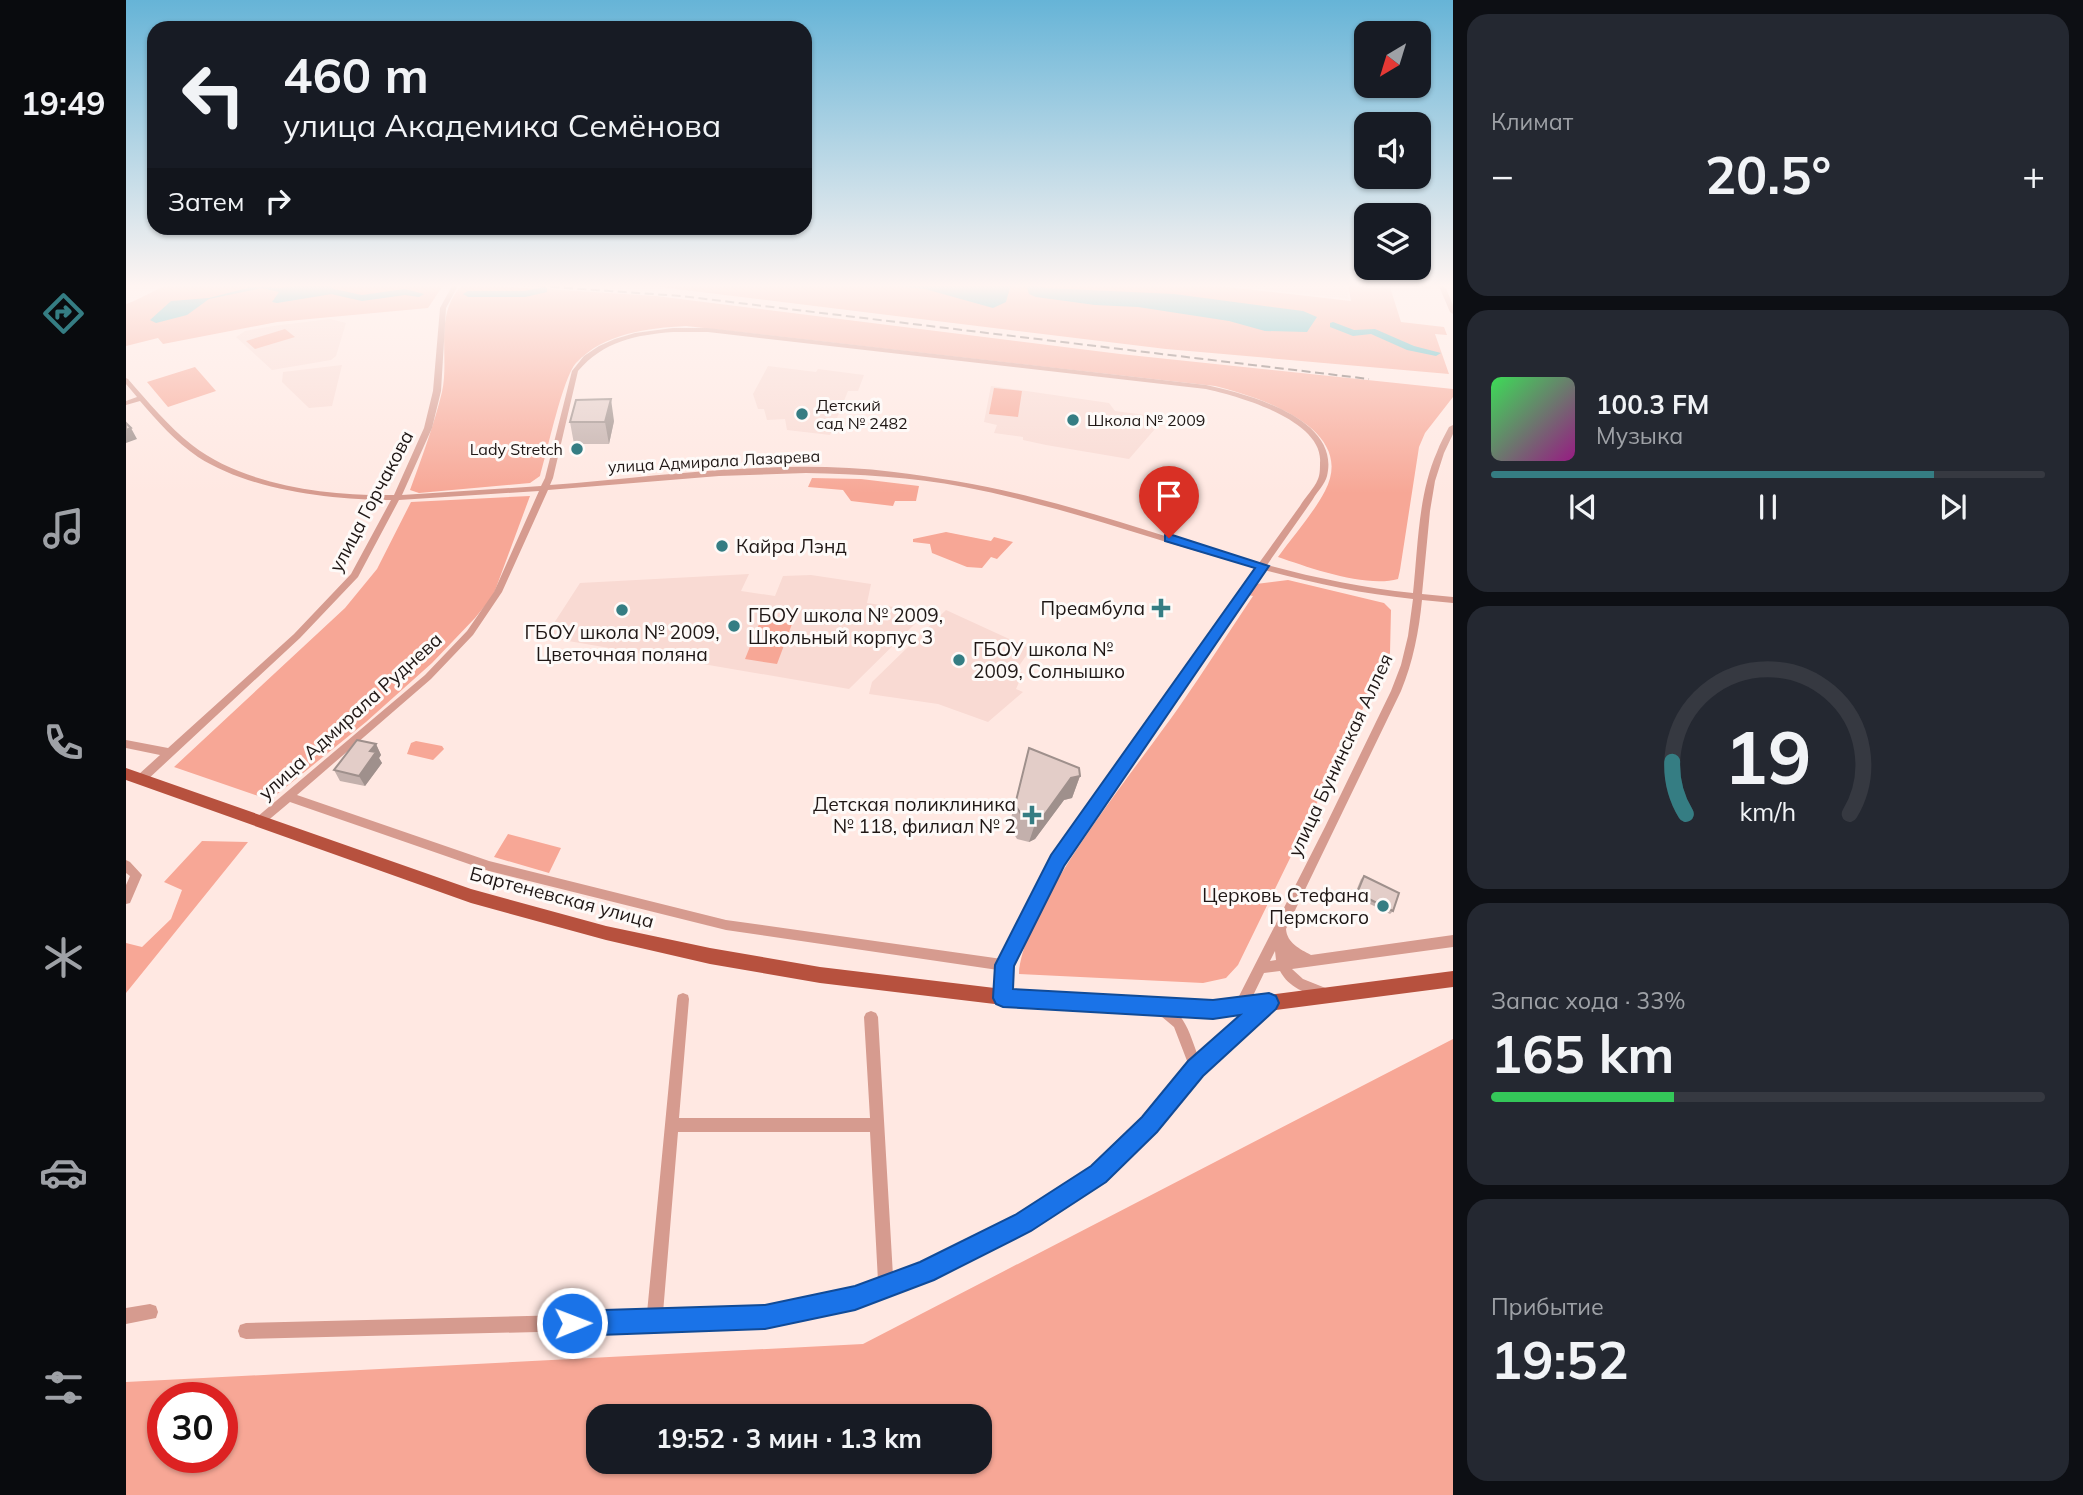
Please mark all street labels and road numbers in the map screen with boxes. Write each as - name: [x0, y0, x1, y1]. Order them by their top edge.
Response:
- street label: улица Горчакова: [324, 426, 418, 576]
- street label: улица Адмирала Лазарева: [607, 445, 821, 477]
- street label: улица Адмирала Руднева: [253, 627, 447, 805]
- street label: улица Бунинская Аллея: [1282, 650, 1398, 860]
- street label: Бартеневская улица: [467, 861, 657, 933]

